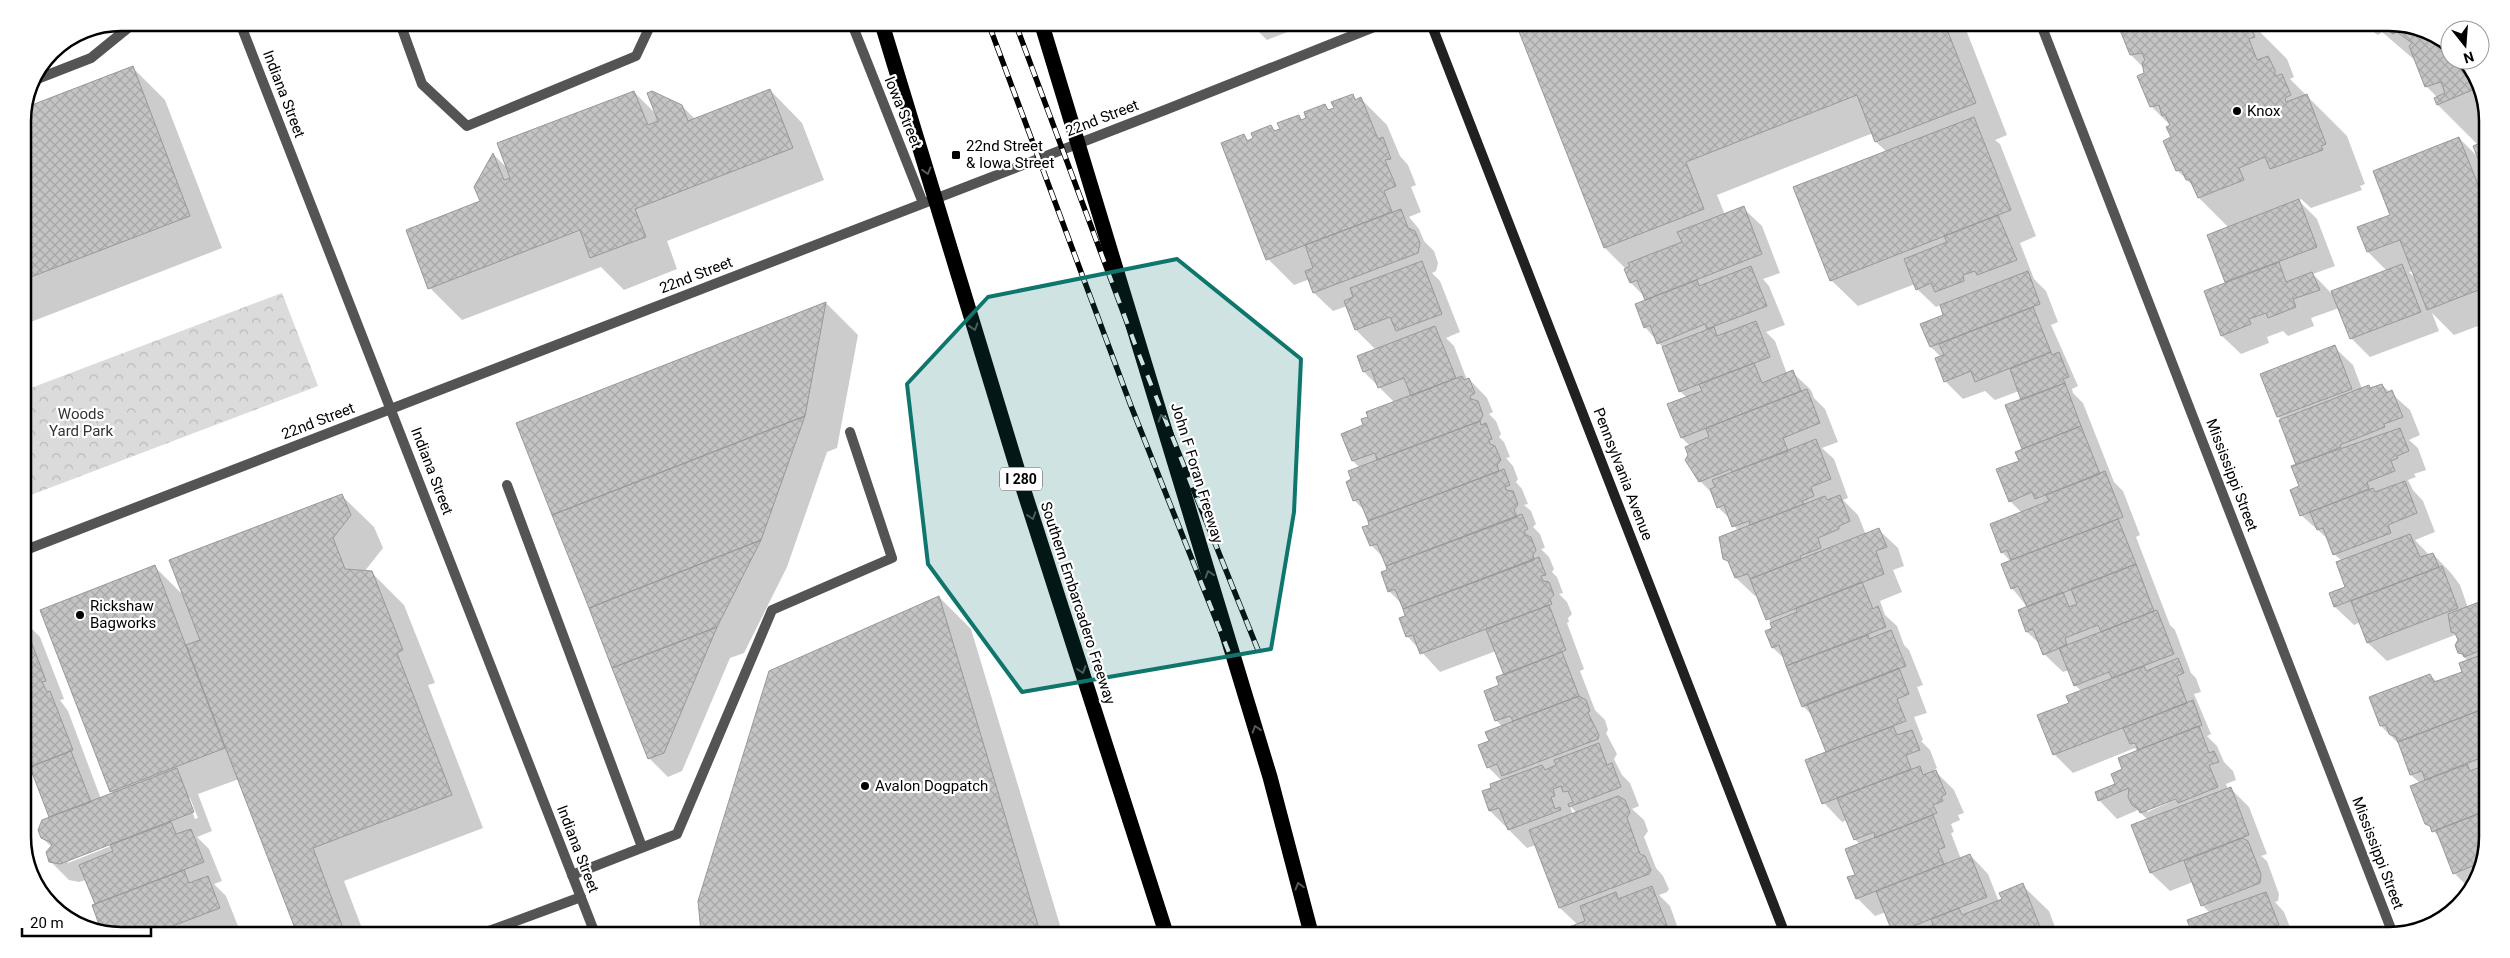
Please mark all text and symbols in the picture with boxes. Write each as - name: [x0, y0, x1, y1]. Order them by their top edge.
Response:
- north arrow: [2440, 20, 2490, 70]
- street label: Indiana Street: [259, 48, 309, 140]
- text: N: [2462, 48, 2476, 67]
- street label: Iowa Street: [881, 74, 925, 150]
- street label: 22nd Street: [1063, 96, 1141, 140]
- place label: Knox: [2247, 102, 2281, 120]
- marker: Knox: [2231, 105, 2243, 117]
- place label: 22nd Street & Iowa Street: [966, 137, 1055, 172]
- marker: 22nd Street & Iowa Street: [950, 149, 962, 161]
- one-way arrow: [921, 167, 931, 175]
- street label: 22nd Street: [657, 253, 735, 297]
- one-way arrow: [969, 322, 979, 330]
- street label: 22nd Street: [279, 399, 357, 443]
- street label: John F Foran Freeway: [1167, 400, 1227, 546]
- park label: Woods Yard Park: [49, 405, 113, 440]
- street label: Pennsylvania Avenue: [1589, 405, 1657, 543]
- one-way arrow: [1158, 414, 1168, 423]
- street label: Mississippi Street: [2202, 416, 2262, 534]
- street label: Indiana Street: [407, 425, 457, 517]
- road number: I 280: [1000, 468, 1042, 490]
- street label: Southern Embarcadero Freeway: [1037, 499, 1119, 707]
- one-way arrow: [1026, 511, 1036, 519]
- one-way arrow: [1205, 570, 1215, 578]
- place label: Rickshaw Bagworks: [90, 597, 156, 632]
- marker: Rickshaw Bagworks: [74, 609, 86, 621]
- one-way arrow: [1076, 666, 1086, 674]
- one-way arrow: [1251, 726, 1261, 734]
- place label: Avalon Dogpatch: [875, 777, 988, 795]
- marker: Avalon Dogpatch: [859, 780, 871, 792]
- street label: Mississippi Street: [2348, 794, 2408, 912]
- street label: Indiana Street: [553, 803, 603, 895]
- one-way arrow: [1294, 881, 1305, 890]
- scale bar: [22, 906, 151, 938]
- text: 20 m: [30, 914, 64, 932]

